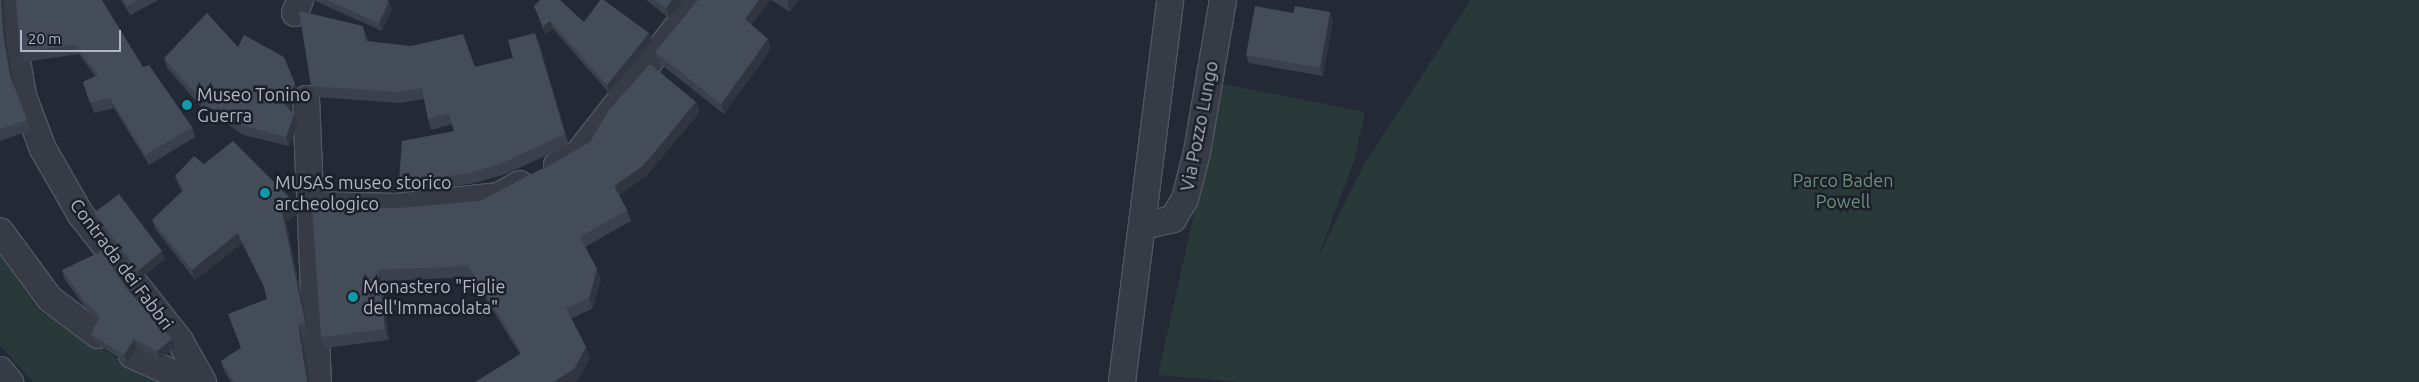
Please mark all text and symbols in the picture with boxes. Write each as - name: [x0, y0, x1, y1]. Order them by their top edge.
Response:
- scale bar: [22, 20, 124, 52]
- text: 20 m: [28, 30, 61, 47]
- street label: Via Pozzo Lungo: [1176, 59, 1222, 193]
- place label: Museo Tonino Guerra: [197, 84, 310, 126]
- marker: Museo Tonino Guerra: [181, 99, 193, 111]
- park label: Parco Baden Powell: [1792, 170, 1894, 212]
- place label: MUSAS museo storico archeologico: [275, 172, 452, 214]
- marker: MUSAS museo storico archeologico: [259, 187, 271, 199]
- street label: Contrada dei Fabbri: [66, 194, 178, 334]
- place label: Monastero "Figlie dell'Immacolata": [363, 276, 505, 318]
- marker: Monastero "Figlie dell'Immacolata": [347, 291, 359, 303]

